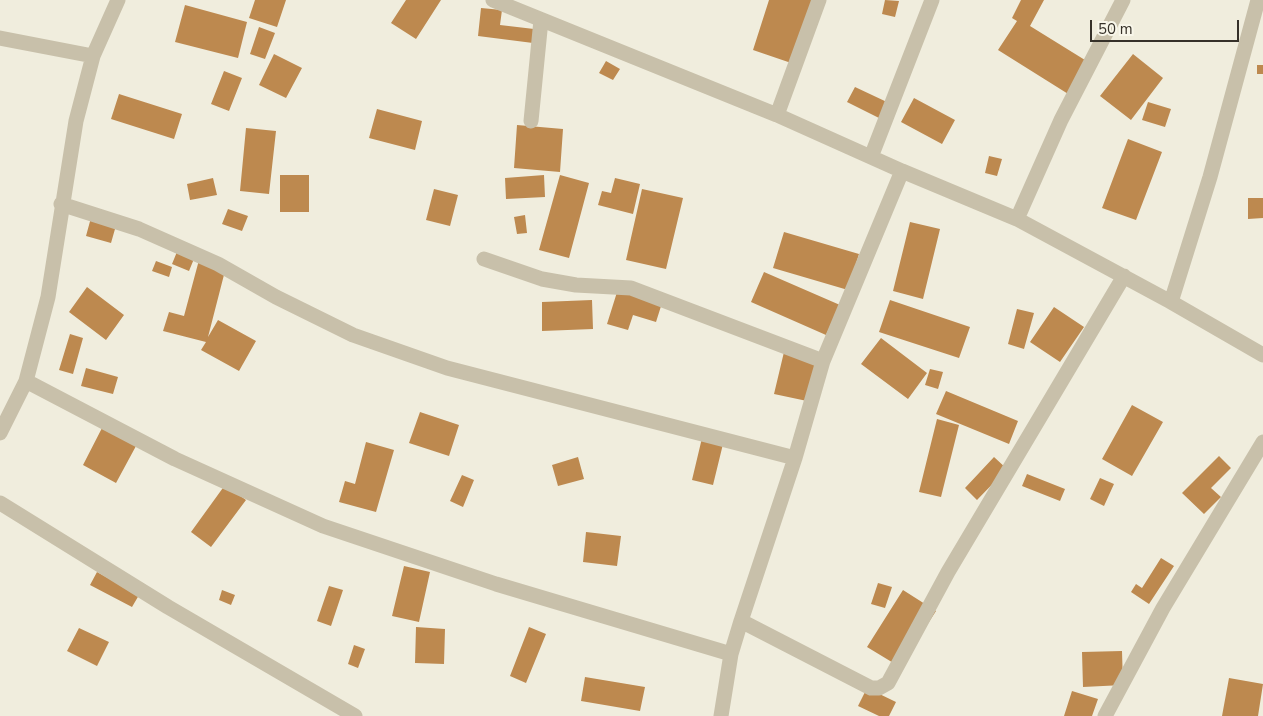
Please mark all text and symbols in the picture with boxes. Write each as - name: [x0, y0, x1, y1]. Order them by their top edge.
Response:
- scale bar: [1093, 10, 1242, 42]
- text: 50 m: [1098, 19, 1133, 39]

